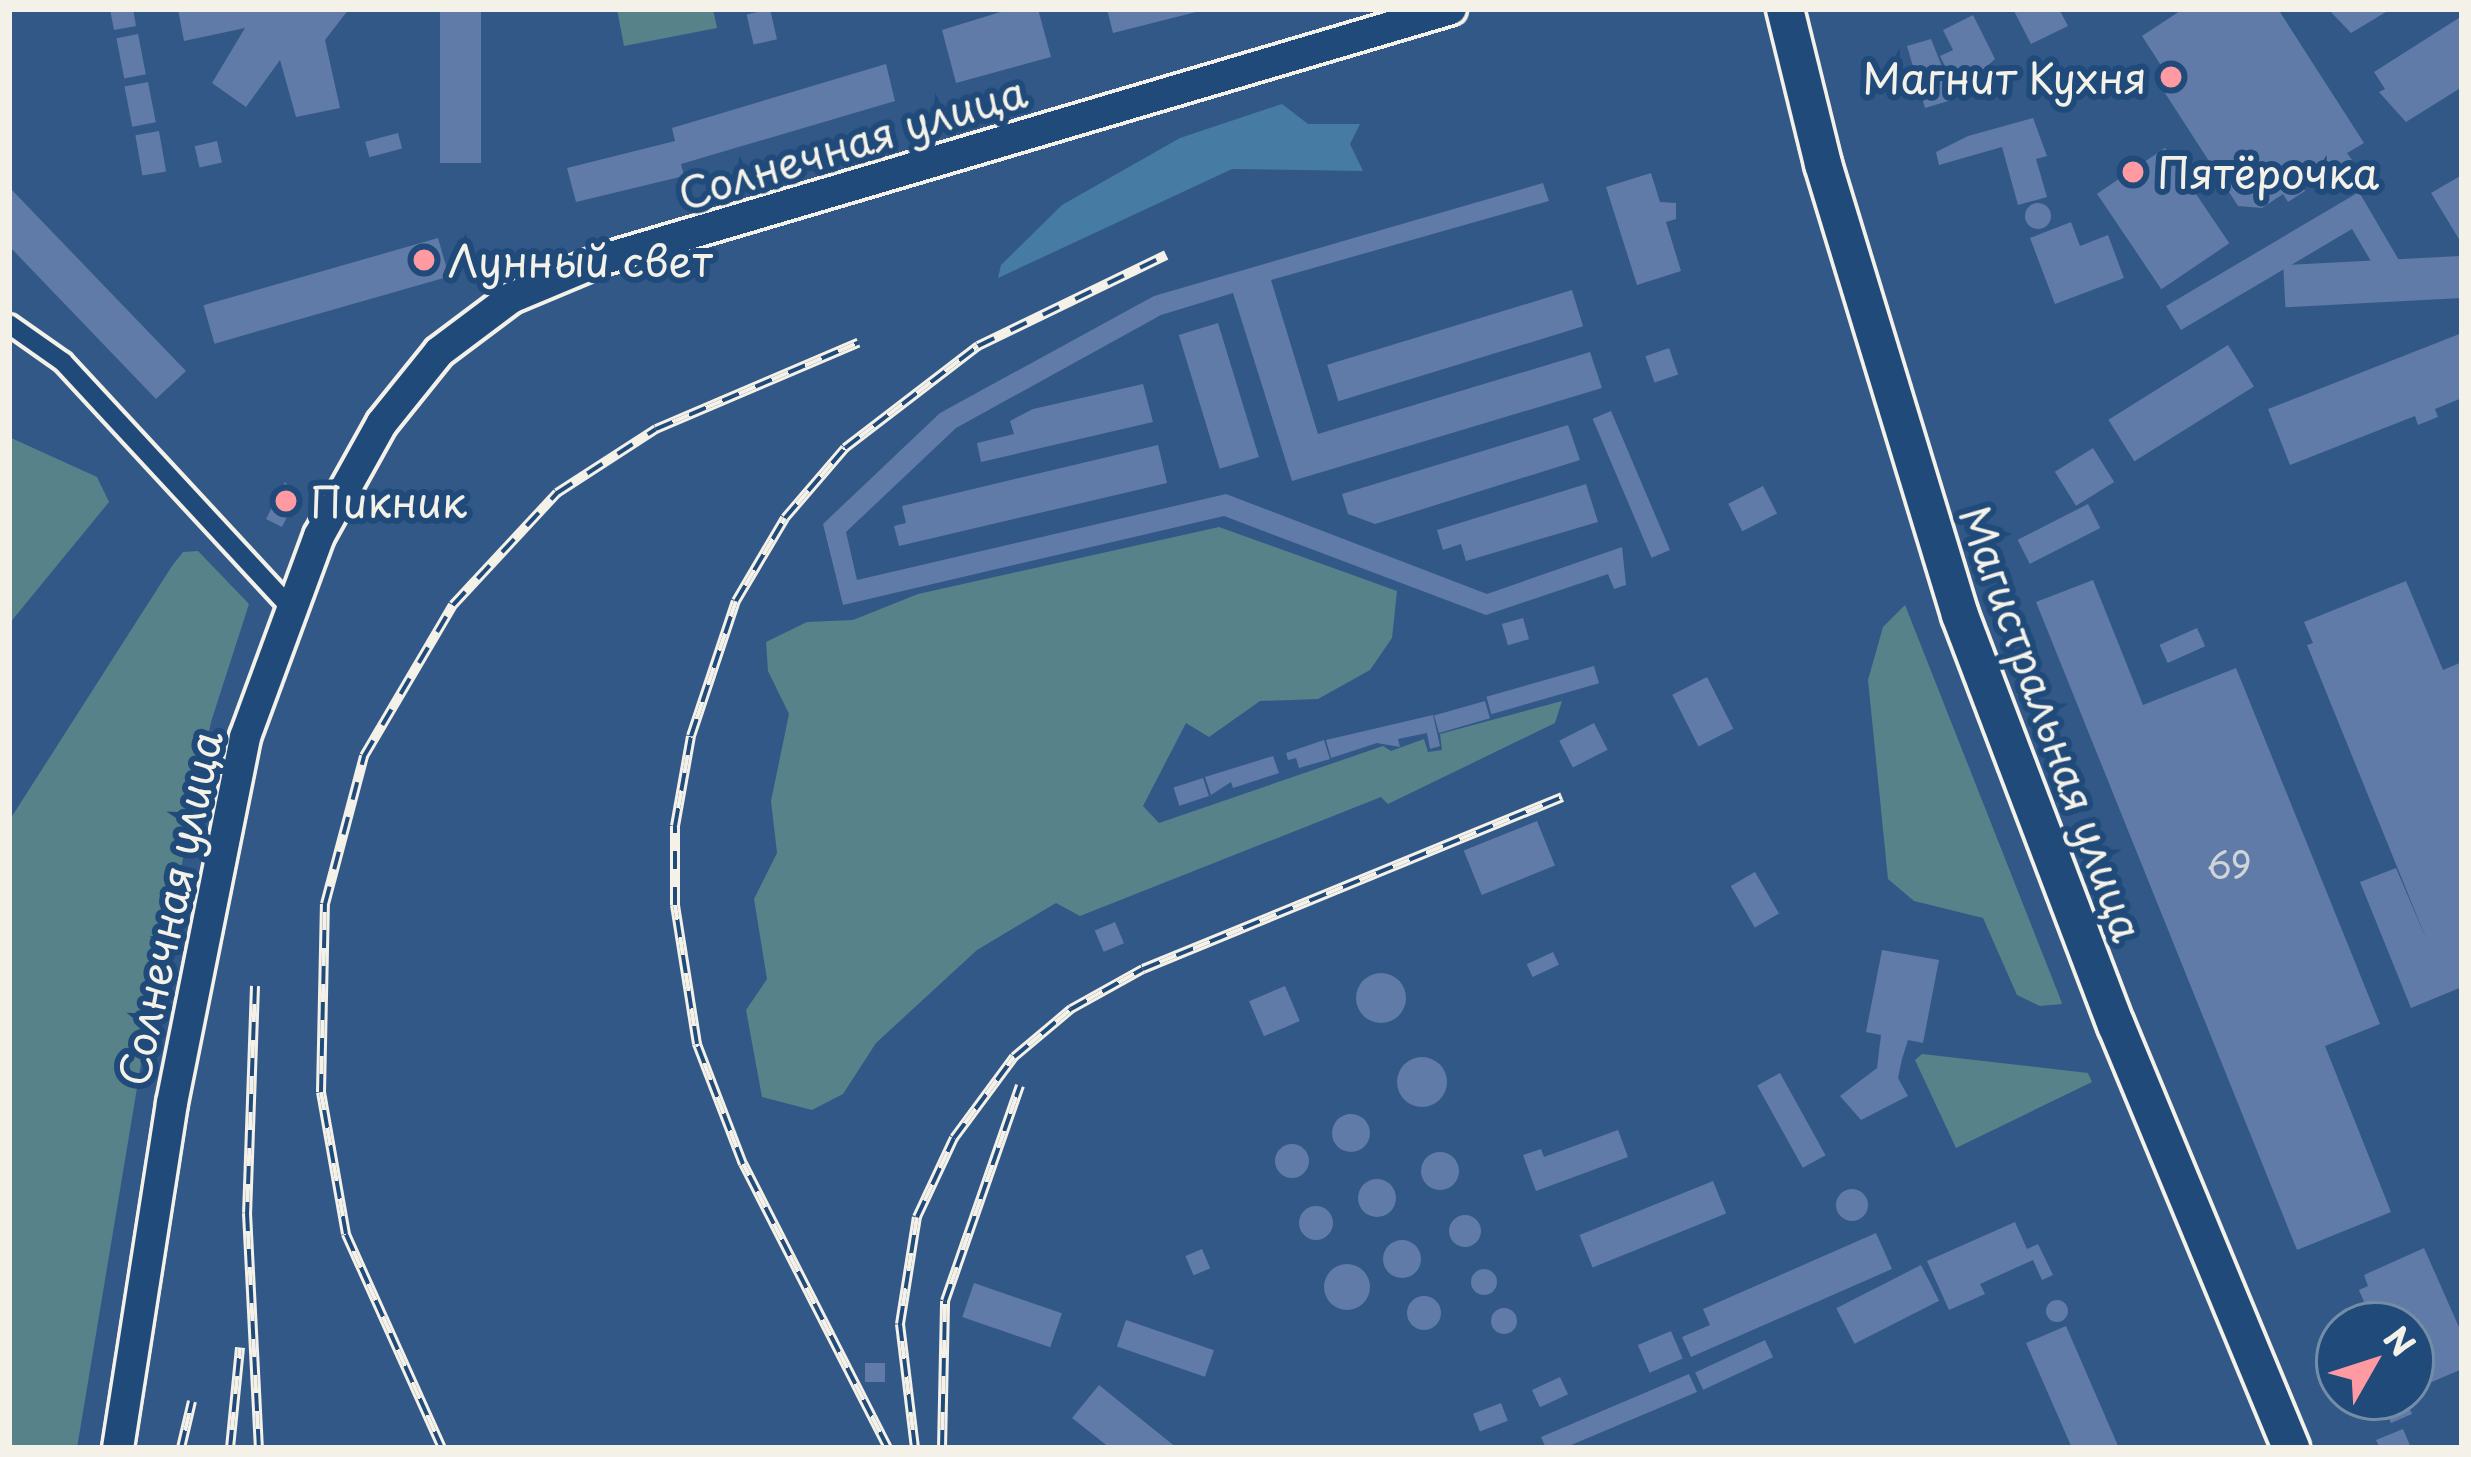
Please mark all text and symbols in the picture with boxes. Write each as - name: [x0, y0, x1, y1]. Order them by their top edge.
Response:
- place label: Магнит Кухня: [1861, 52, 2147, 102]
- marker: Магнит Кухня: [2158, 64, 2184, 90]
- street label: Солнечная улица: [671, 65, 1033, 219]
- place label: Пятёрочка: [2157, 147, 2379, 197]
- marker: Пятёрочка: [2120, 159, 2146, 185]
- place label: Лунный свет: [448, 235, 713, 285]
- marker: Лунный свет: [411, 247, 437, 273]
- place label: Пикник: [310, 476, 467, 526]
- marker: Пикник: [273, 488, 299, 514]
- street label: Магистральная улица: [1949, 497, 2155, 949]
- street label: Солнечная улица: [107, 725, 231, 1091]
- house number: 69: [2206, 843, 2252, 887]
- north arrow: [2315, 1301, 2435, 1421]
- text: N: [2373, 1314, 2428, 1366]

